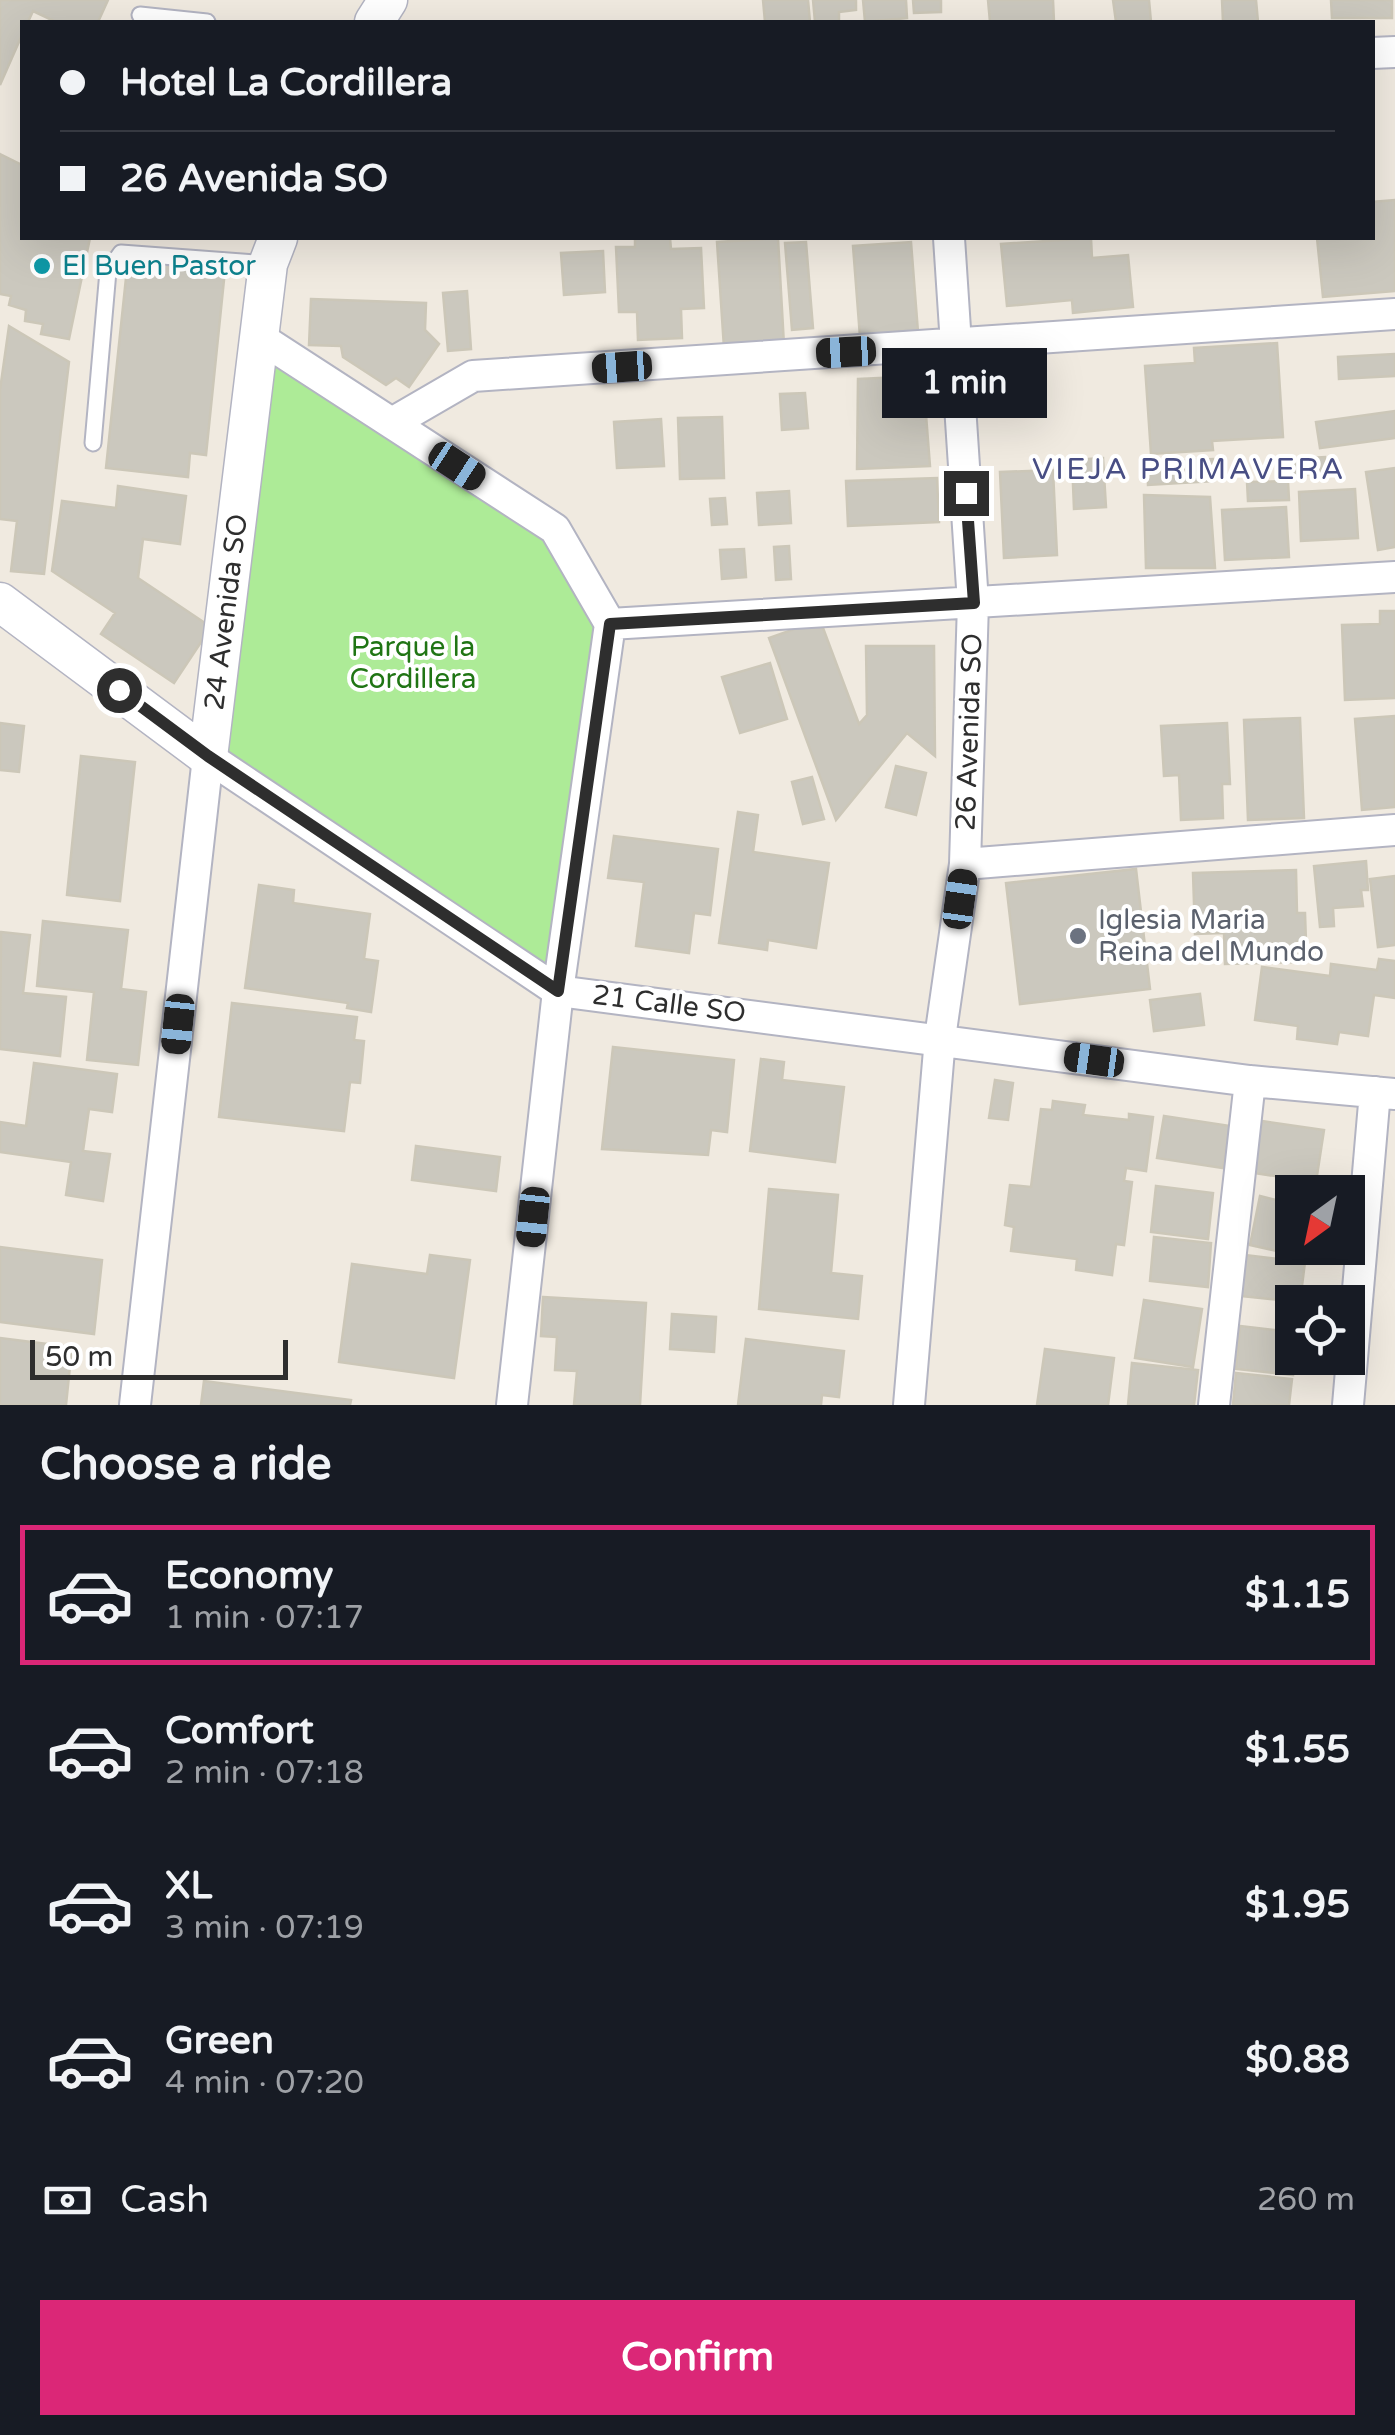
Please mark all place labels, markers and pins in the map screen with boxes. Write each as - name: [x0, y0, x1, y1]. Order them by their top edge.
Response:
- place label: El Buen Pastor: [62, 249, 256, 283]
- marker: El Buen Pastor: [31, 255, 53, 277]
- place label: Iglesia Maria Reina del Mundo: [1098, 903, 1324, 969]
- marker: Iglesia Maria Reina del Mundo: [1067, 925, 1089, 947]

